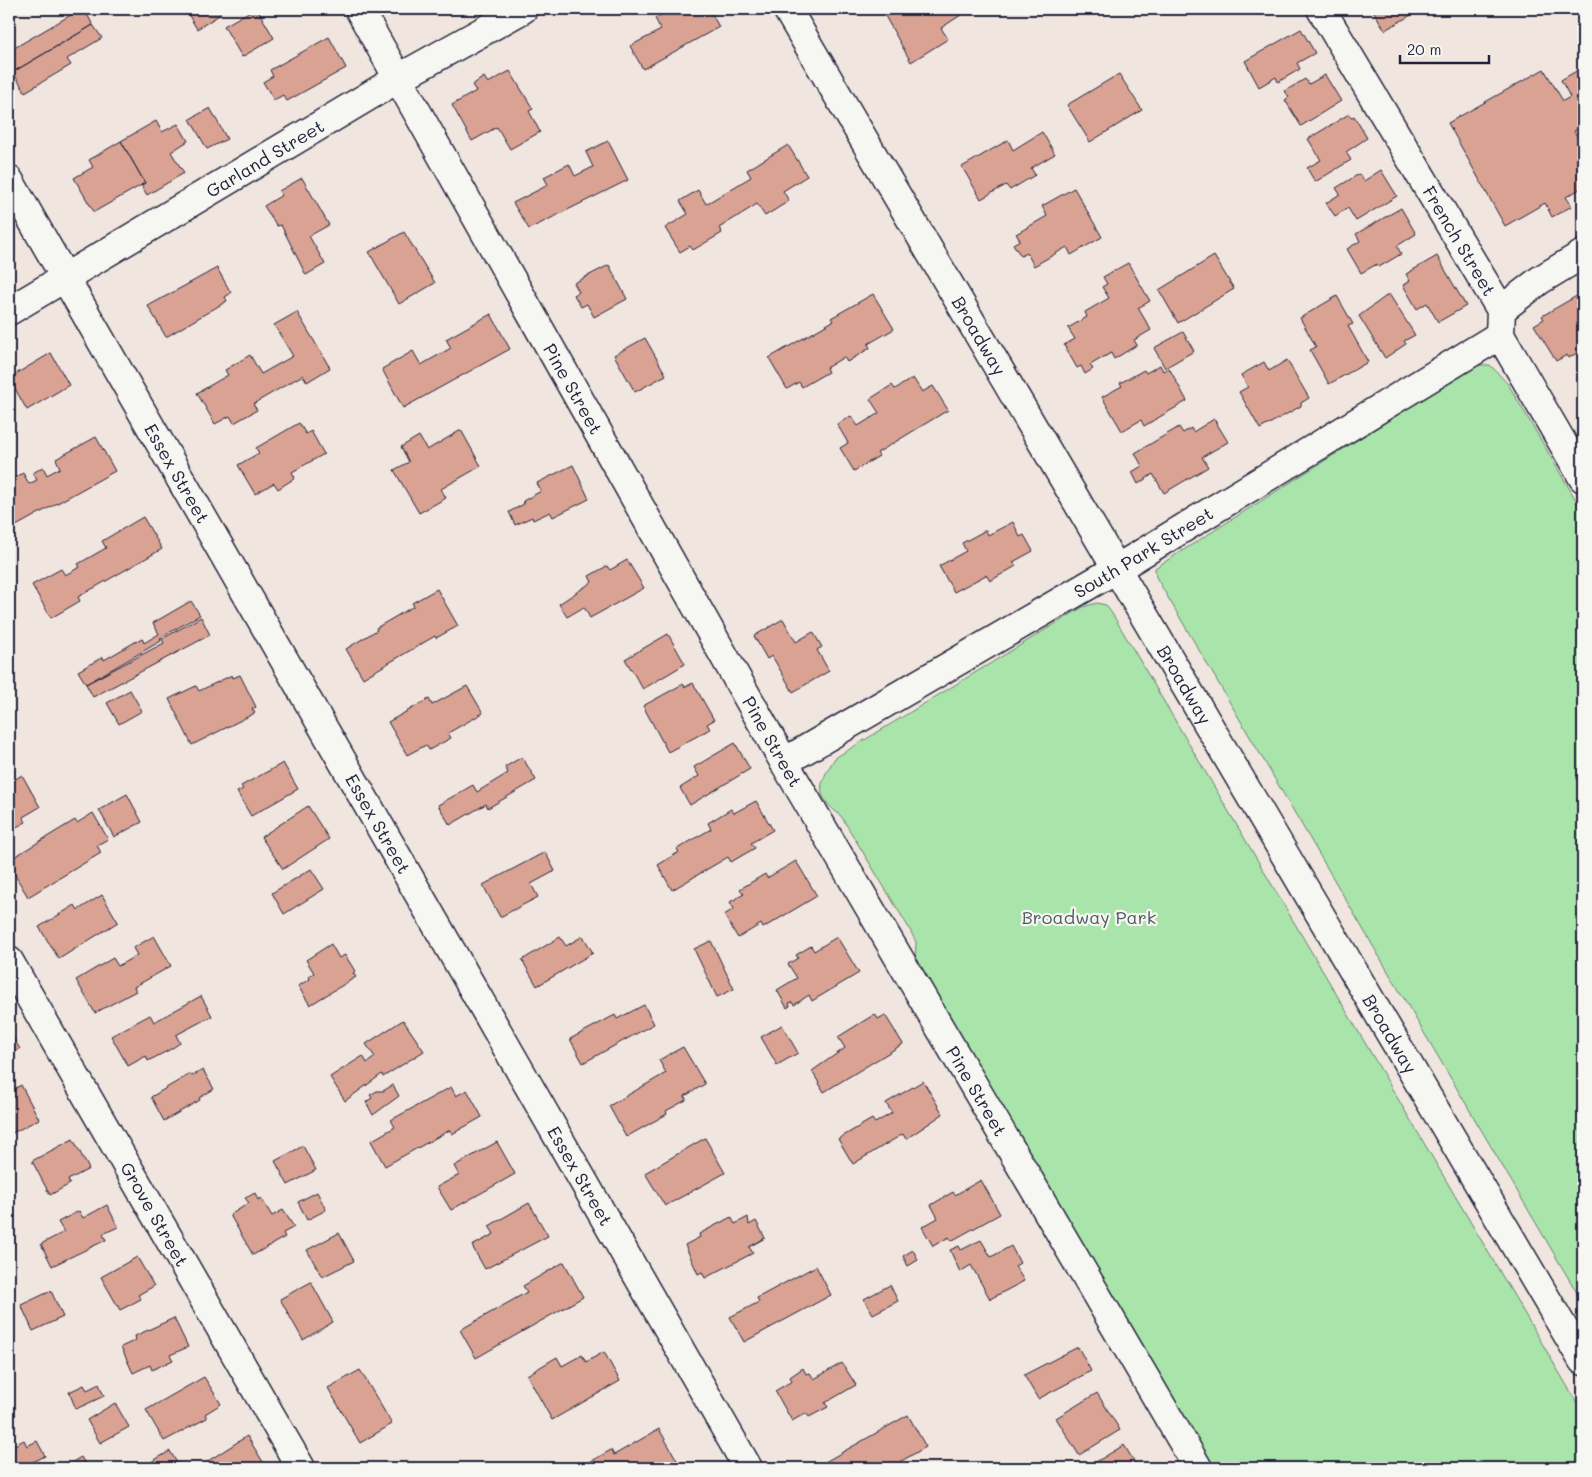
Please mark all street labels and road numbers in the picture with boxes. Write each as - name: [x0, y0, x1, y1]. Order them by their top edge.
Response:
- street label: Garland Street: [201, 114, 328, 203]
- street label: French Street: [1417, 181, 1502, 300]
- street label: Broadway: [947, 292, 1012, 380]
- street label: Pine Street: [538, 339, 609, 438]
- street label: Essex Street: [139, 419, 215, 527]
- street label: South Park Street: [1069, 501, 1217, 603]
- street label: Broadway: [1152, 641, 1217, 729]
- street label: Pine Street: [737, 692, 808, 791]
- street label: Essex Street: [340, 769, 416, 878]
- street label: Broadway: [1358, 990, 1423, 1078]
- street label: Pine Street: [941, 1041, 1013, 1140]
- street label: Essex Street: [542, 1122, 618, 1230]
- street label: Grove Street: [115, 1157, 194, 1271]

